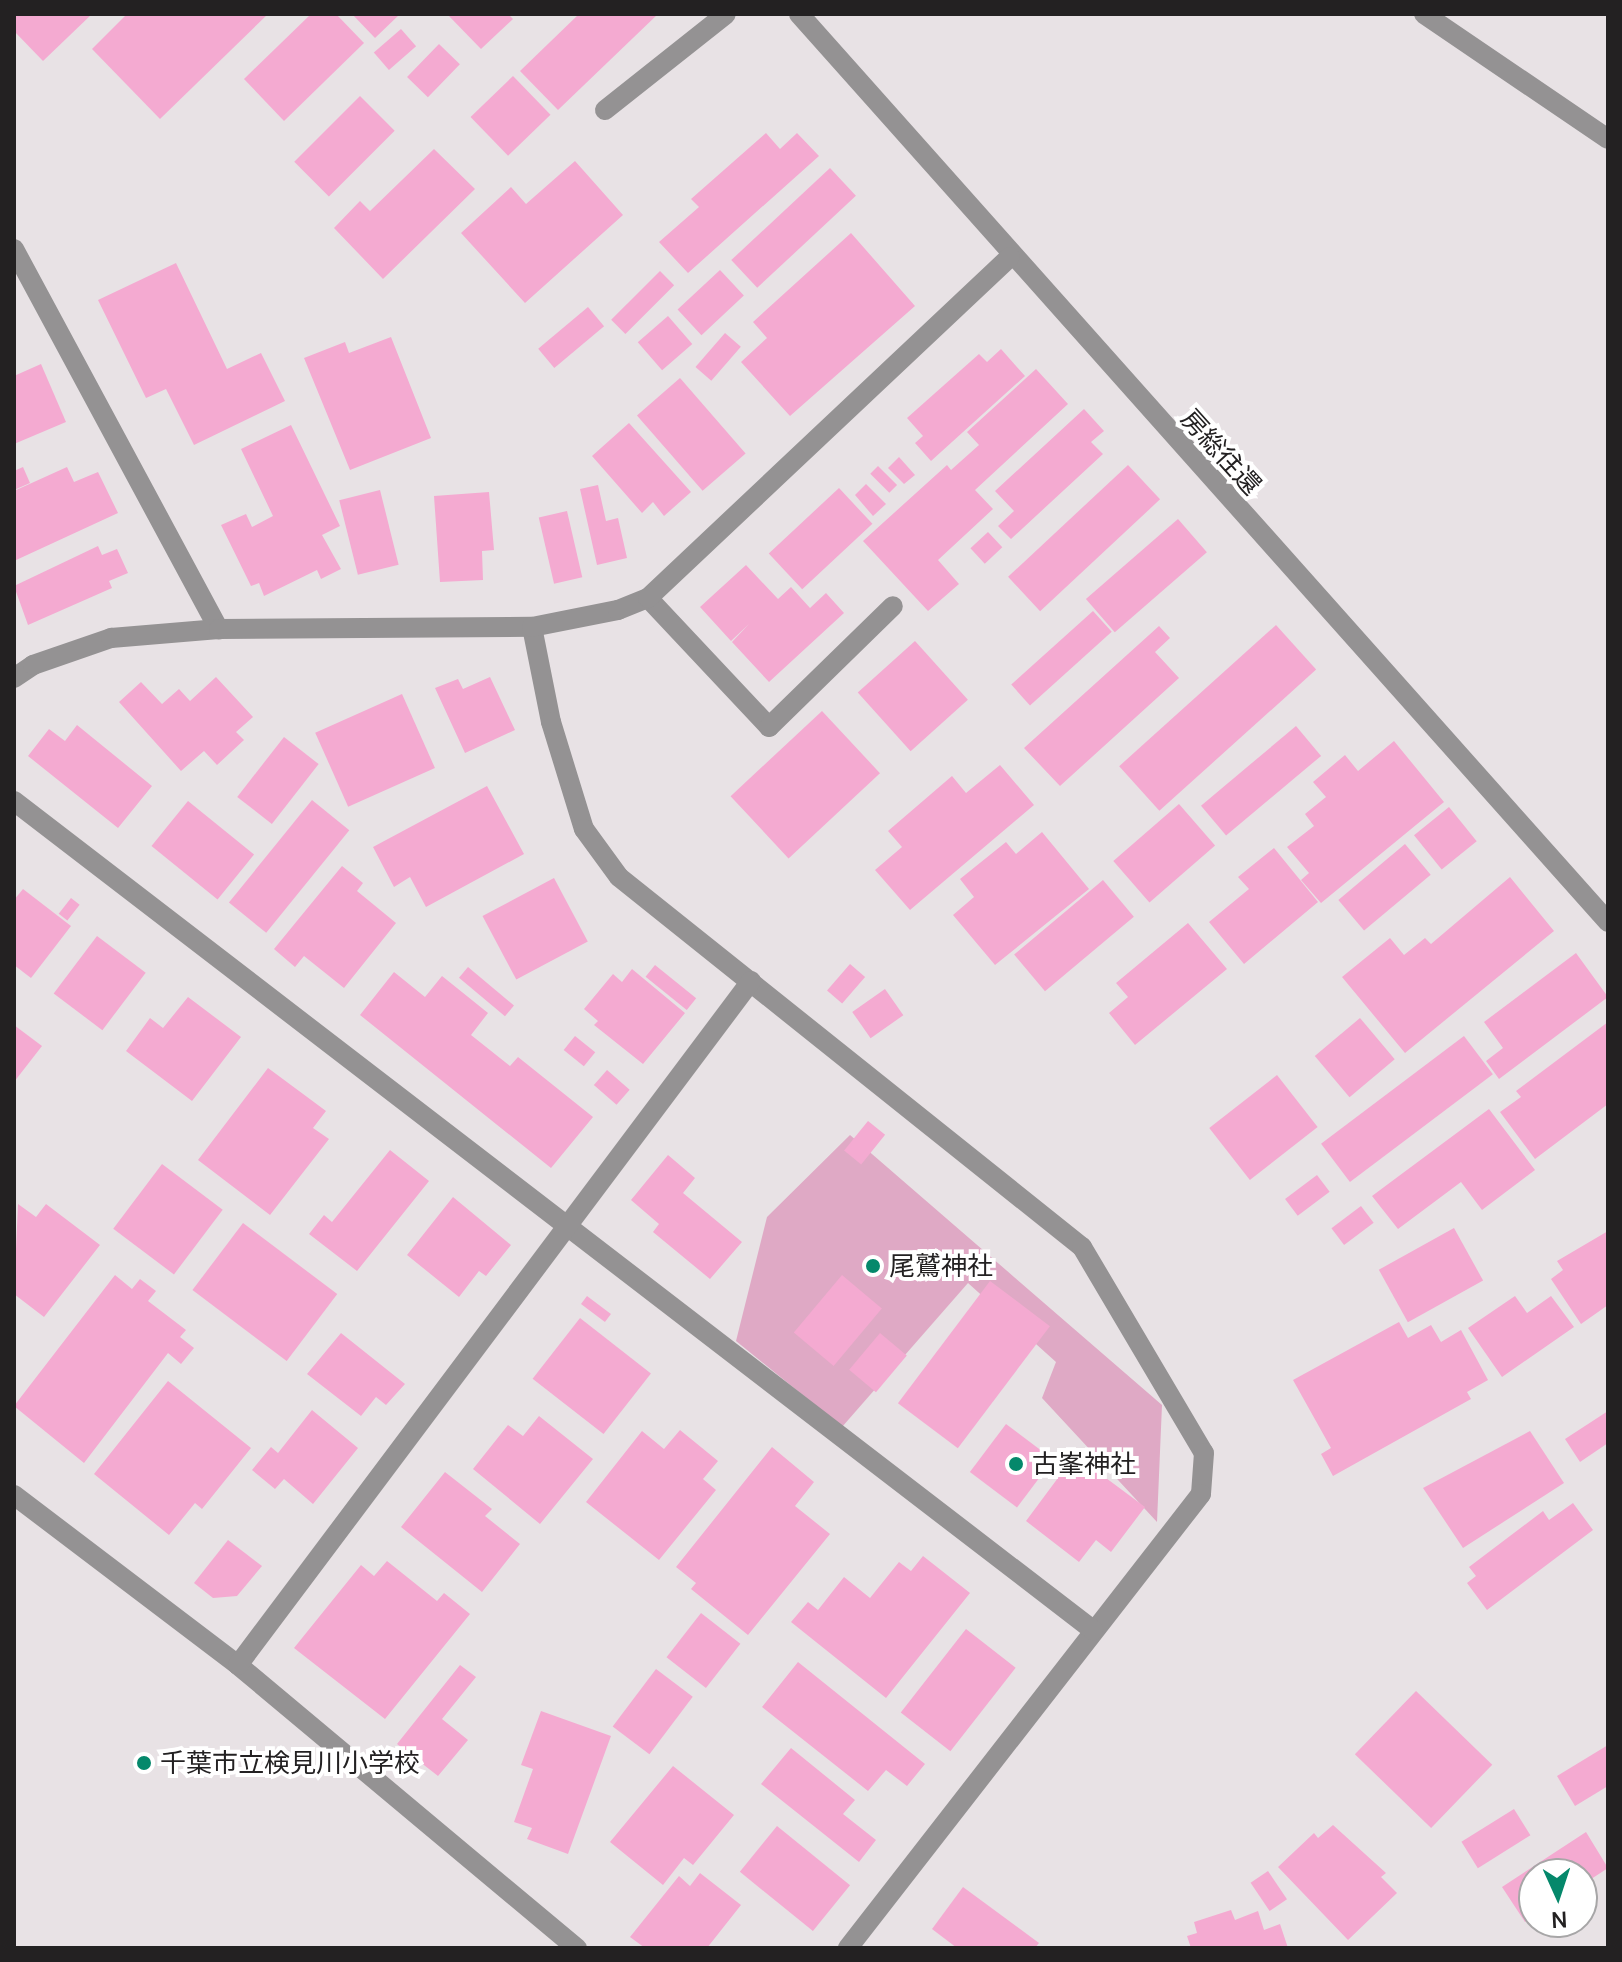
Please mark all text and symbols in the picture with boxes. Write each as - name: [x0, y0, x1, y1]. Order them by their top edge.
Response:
- street label: 房総往還: [1175, 403, 1267, 501]
- place label: 尾鷲神社: [889, 1250, 993, 1282]
- marker: 尾鷲神社: [864, 1257, 882, 1275]
- place label: 古峯神社: [1032, 1448, 1136, 1480]
- marker: 古峯神社: [1007, 1455, 1025, 1473]
- place label: 千葉市立検見川小学校: [160, 1747, 420, 1779]
- marker: 千葉市立検見川小学校: [135, 1754, 153, 1772]
- north arrow: [1518, 1858, 1598, 1938]
- text: N: [1550, 1905, 1568, 1935]

